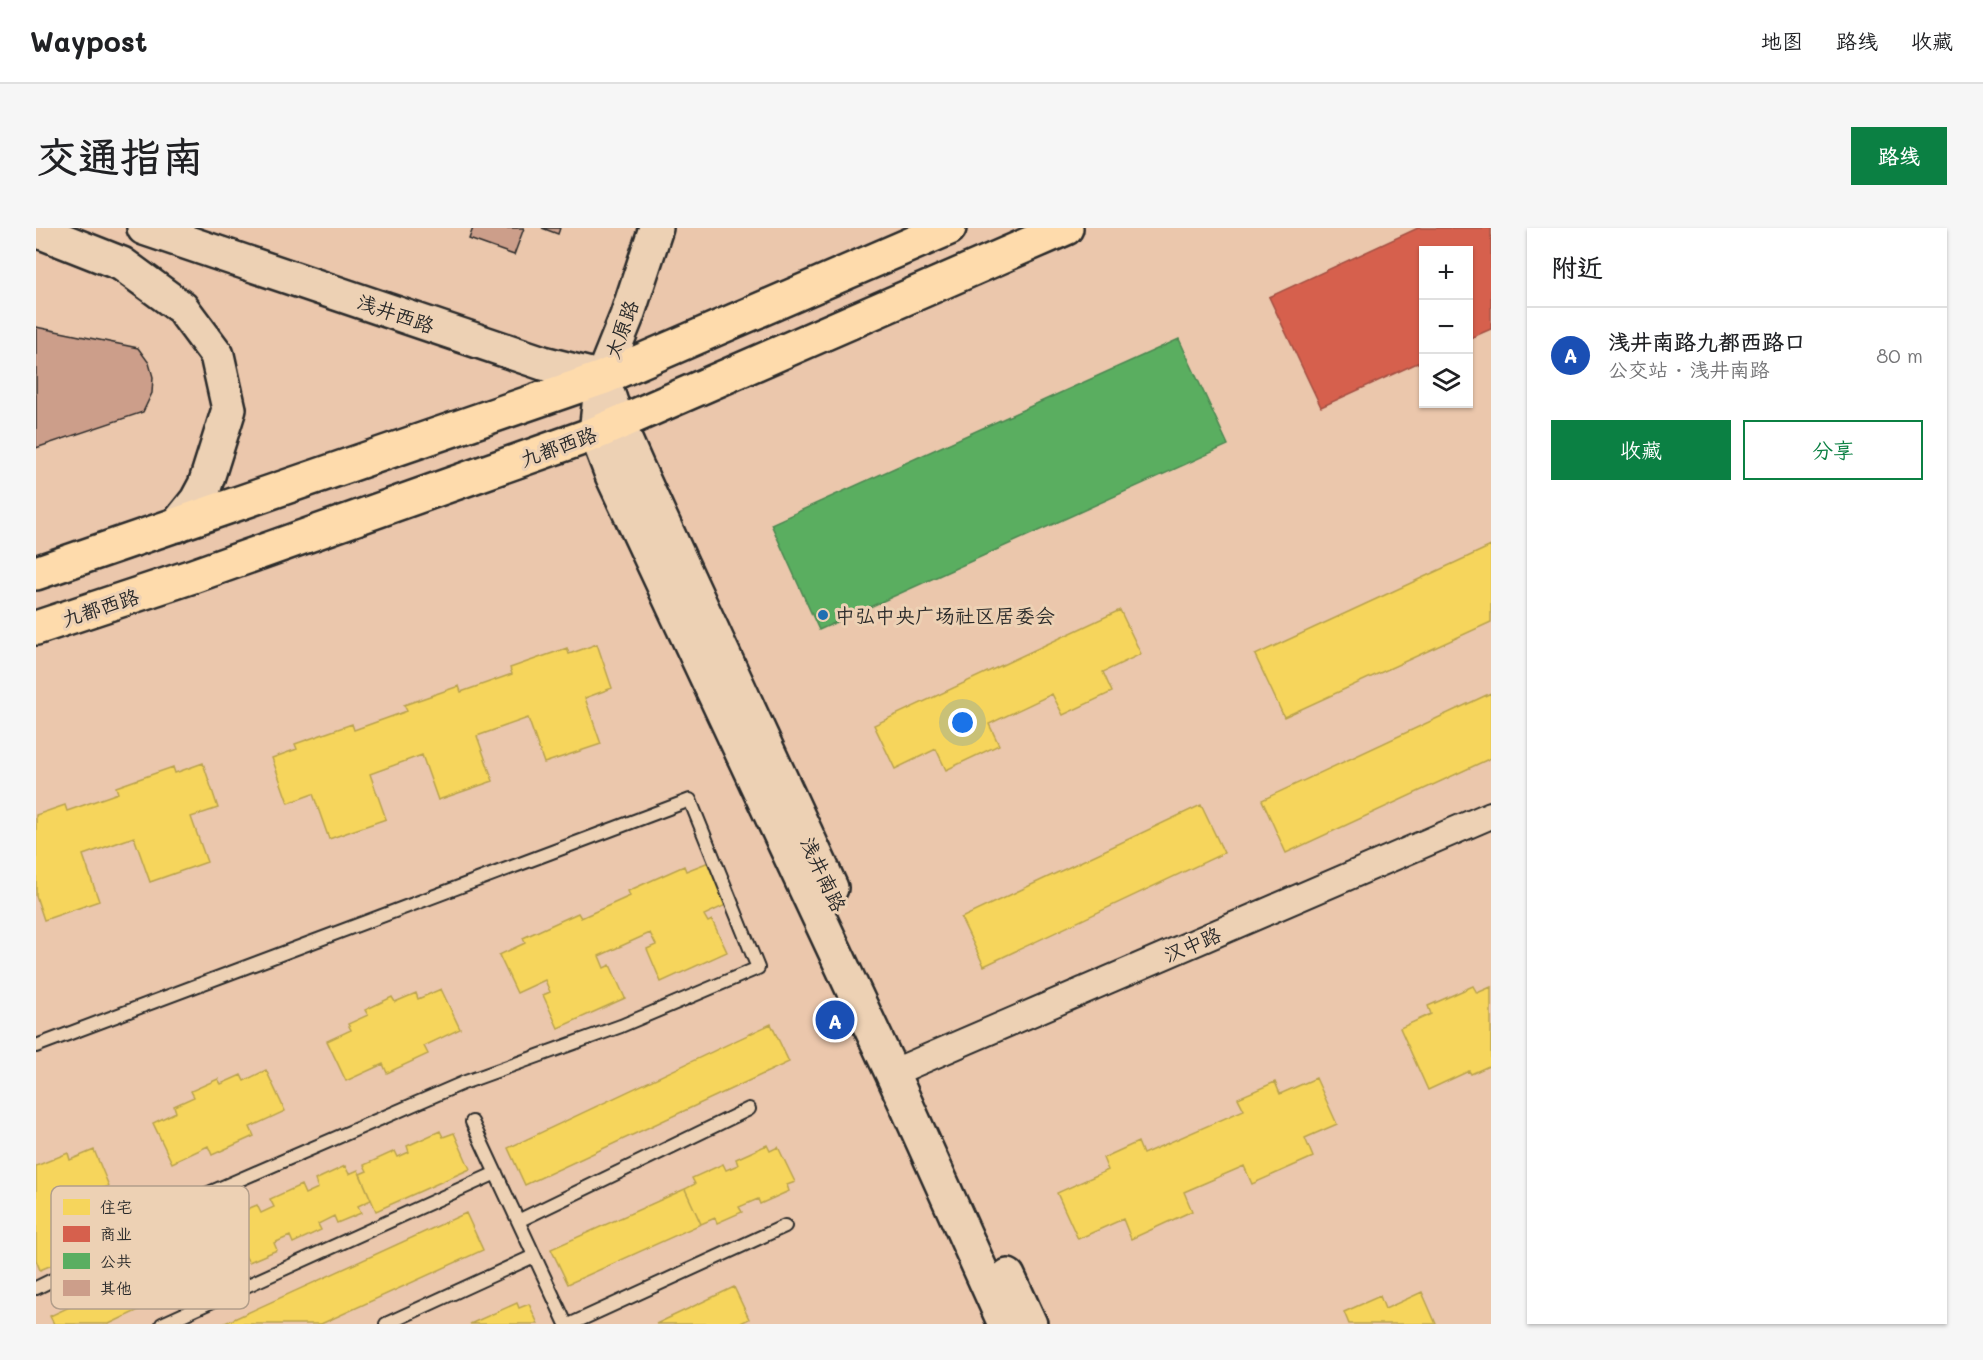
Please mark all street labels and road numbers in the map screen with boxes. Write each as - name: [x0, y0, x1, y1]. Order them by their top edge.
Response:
- street label: 浅井西路: [354, 288, 439, 339]
- street label: 太原路: [599, 295, 644, 362]
- street label: 九都西路: [516, 420, 601, 472]
- street label: 九都西路: [58, 582, 143, 632]
- street label: 浅井南路: [795, 832, 853, 917]
- street label: 汉中路: [1159, 920, 1226, 968]

